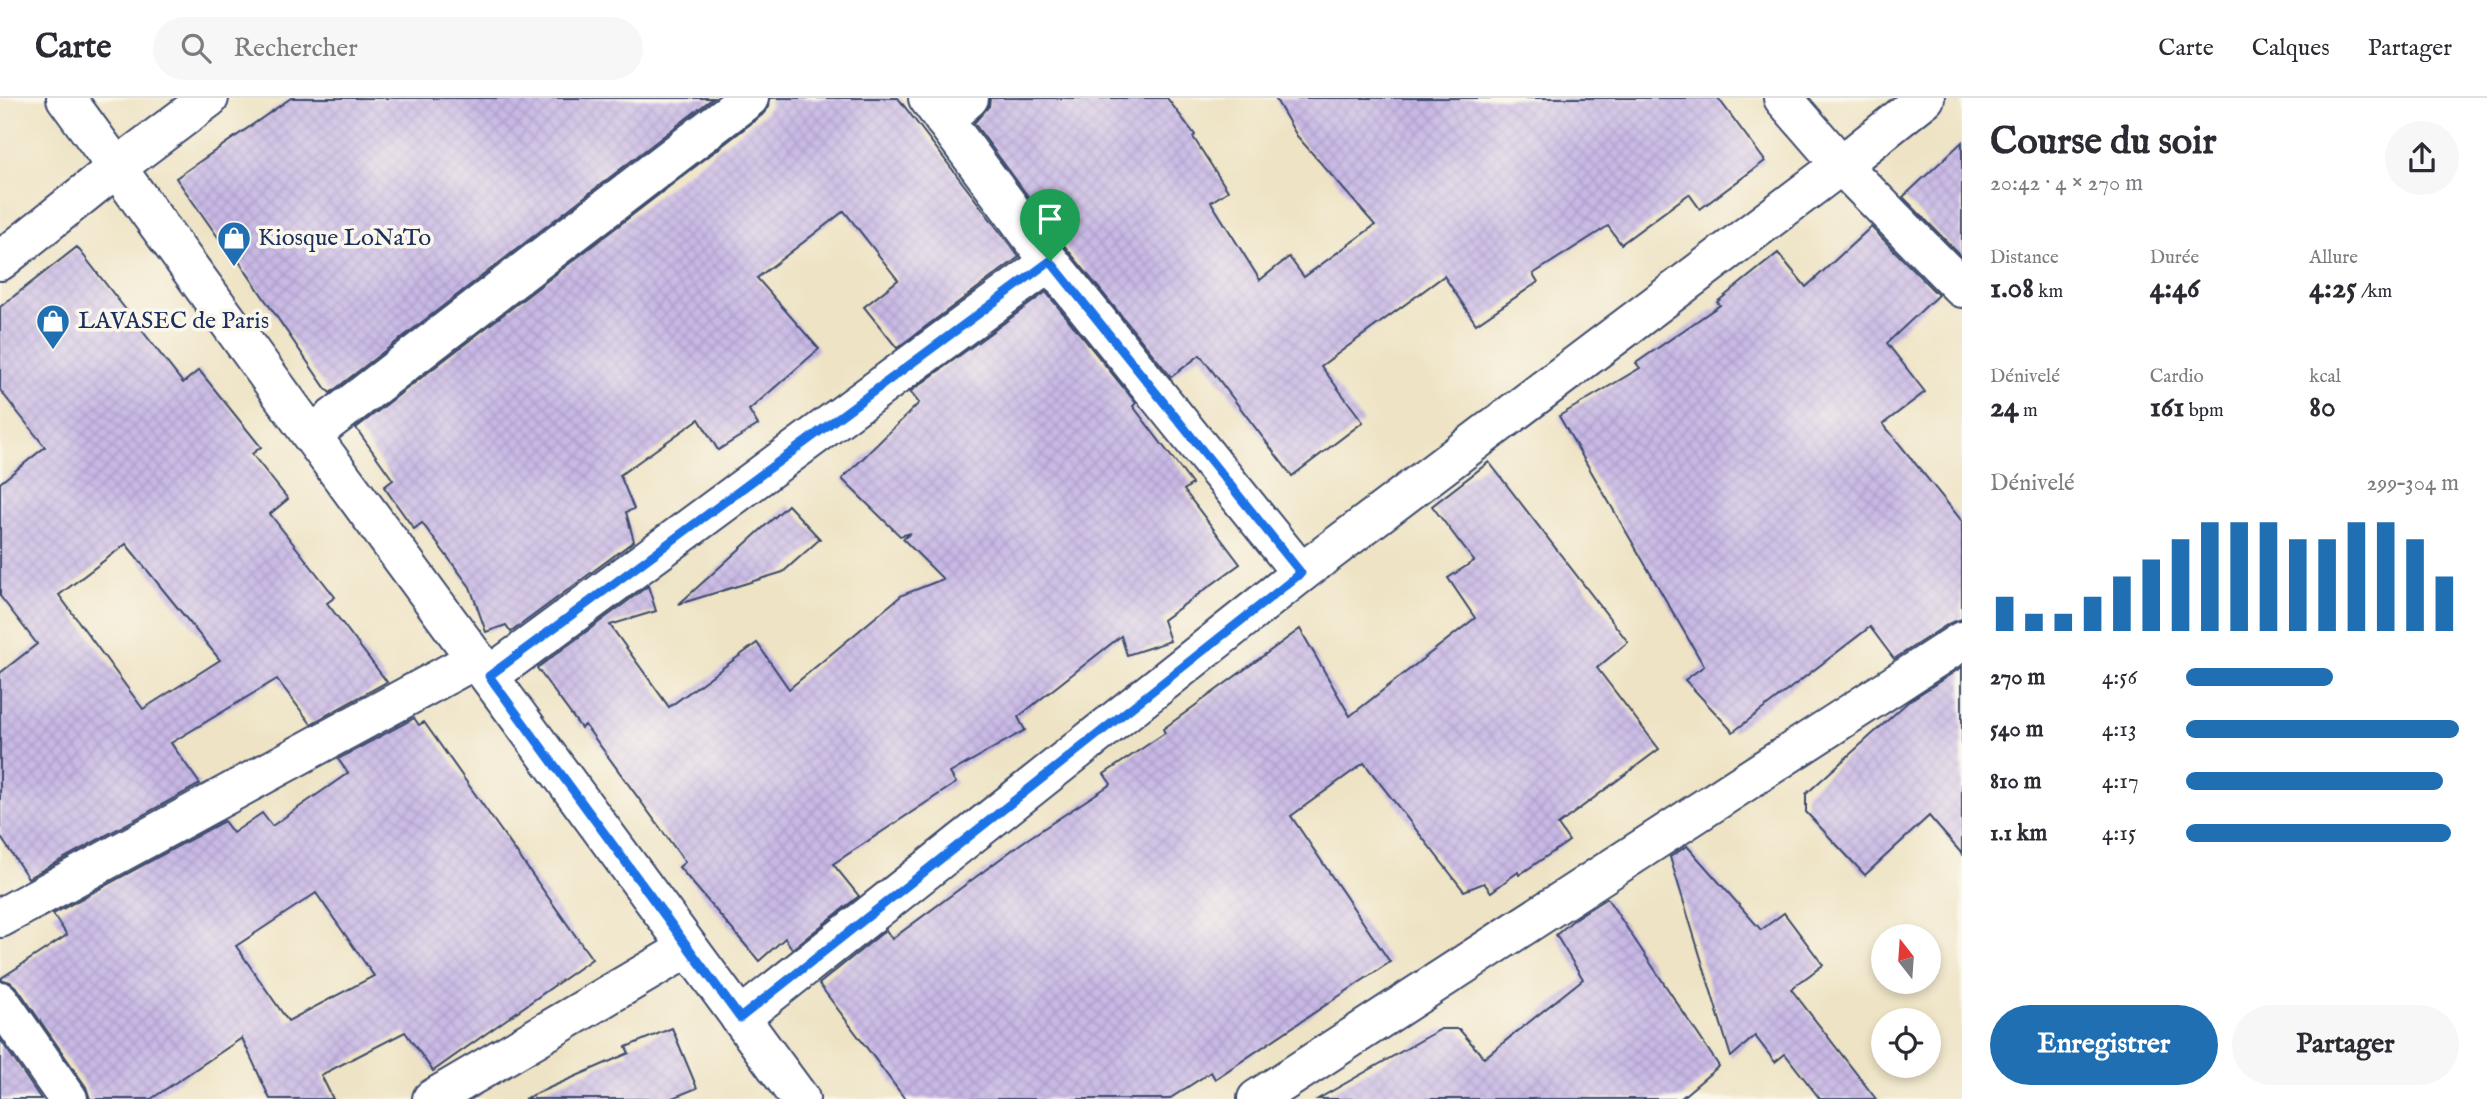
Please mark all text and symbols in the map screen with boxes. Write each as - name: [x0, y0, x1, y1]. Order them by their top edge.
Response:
- search box: [153, 17, 643, 80]
- text: Carte: [35, 27, 111, 69]
- icon: search: [177, 29, 215, 67]
- text: Rechercher: [233, 32, 358, 65]
- text: Carte: [2158, 33, 2214, 64]
- text: Calques: [2252, 33, 2330, 64]
- text: Partager: [2368, 33, 2452, 64]
- text: Course du soir: [1990, 119, 2216, 167]
- button: share: [2385, 121, 2459, 195]
- text: 20:42 · 4 × 270 m: [1990, 169, 2143, 198]
- pin: [1020, 189, 1080, 261]
- icon: arrive: [1031, 200, 1069, 238]
- shop icon: Kiosque LoNaTo: [215, 219, 253, 268]
- place label: Kiosque LoNaTo: [258, 223, 431, 254]
- text: Distance: [1990, 246, 2059, 270]
- text: Durée: [2150, 246, 2199, 270]
- text: Allure: [2309, 246, 2358, 270]
- text: 1.08: [1990, 270, 2034, 308]
- text: 4:46: [2150, 270, 2200, 308]
- text: 4:25: [2309, 270, 2357, 308]
- text: km: [2034, 280, 2063, 304]
- text: /km: [2357, 280, 2392, 304]
- shop icon: LAVASEC de Paris: [34, 302, 72, 351]
- place label: LAVASEC de Paris: [78, 306, 269, 337]
- text: Dénivelé: [1990, 365, 2060, 389]
- text: Cardio: [2150, 365, 2204, 389]
- text: kcal: [2309, 365, 2341, 389]
- text: 24: [1990, 389, 2019, 427]
- text: 161: [2150, 389, 2185, 427]
- text: 80: [2309, 389, 2336, 427]
- text: m: [2019, 399, 2038, 423]
- text: bpm: [2185, 399, 2224, 423]
- text: Dénivelé: [1990, 469, 2075, 498]
- text: 299–304 m: [2366, 469, 2459, 498]
- text: 270 m: [1990, 663, 2045, 692]
- text: 4:56: [2102, 663, 2137, 692]
- text: 540 m: [1990, 715, 2044, 744]
- text: 4:13: [2102, 715, 2137, 744]
- text: 810 m: [1990, 767, 2042, 796]
- text: 4:17: [2102, 767, 2139, 796]
- text: 1.1 km: [1990, 819, 2047, 848]
- text: 4:15: [2102, 819, 2136, 848]
- north arrow: [1871, 924, 1941, 994]
- map controls: [1871, 924, 1941, 1078]
- button: Enregistrer: [1990, 1005, 2218, 1085]
- button: Partager: [2232, 1005, 2459, 1085]
- button: locate: [1871, 1008, 1941, 1078]

